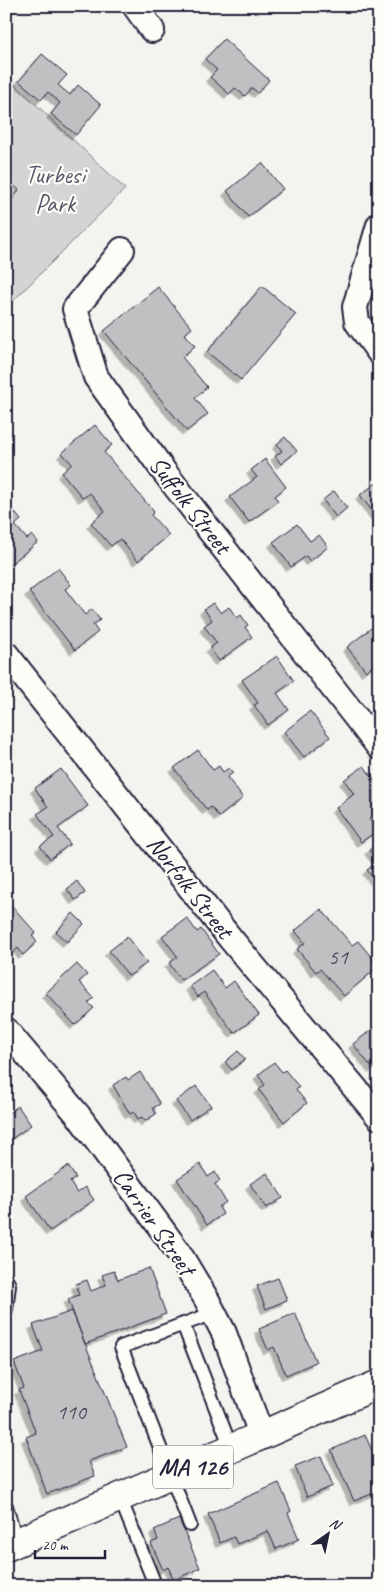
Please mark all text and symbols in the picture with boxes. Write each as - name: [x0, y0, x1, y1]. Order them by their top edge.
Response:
- park label: Turbesi Park: [25, 159, 88, 220]
- street label: Suffolk Street: [142, 450, 240, 563]
- street label: Norfolk Street: [140, 829, 242, 947]
- house number: 51: [328, 943, 349, 971]
- street label: Carrier Street: [106, 1162, 205, 1285]
- house number: 110: [56, 1398, 88, 1426]
- road number: MA 126: [153, 1445, 233, 1488]
- north arrow: [302, 1510, 352, 1560]
- text: N: [327, 1514, 345, 1534]
- scale bar: [35, 1527, 105, 1559]
- text: 20 m: [42, 1536, 69, 1555]

